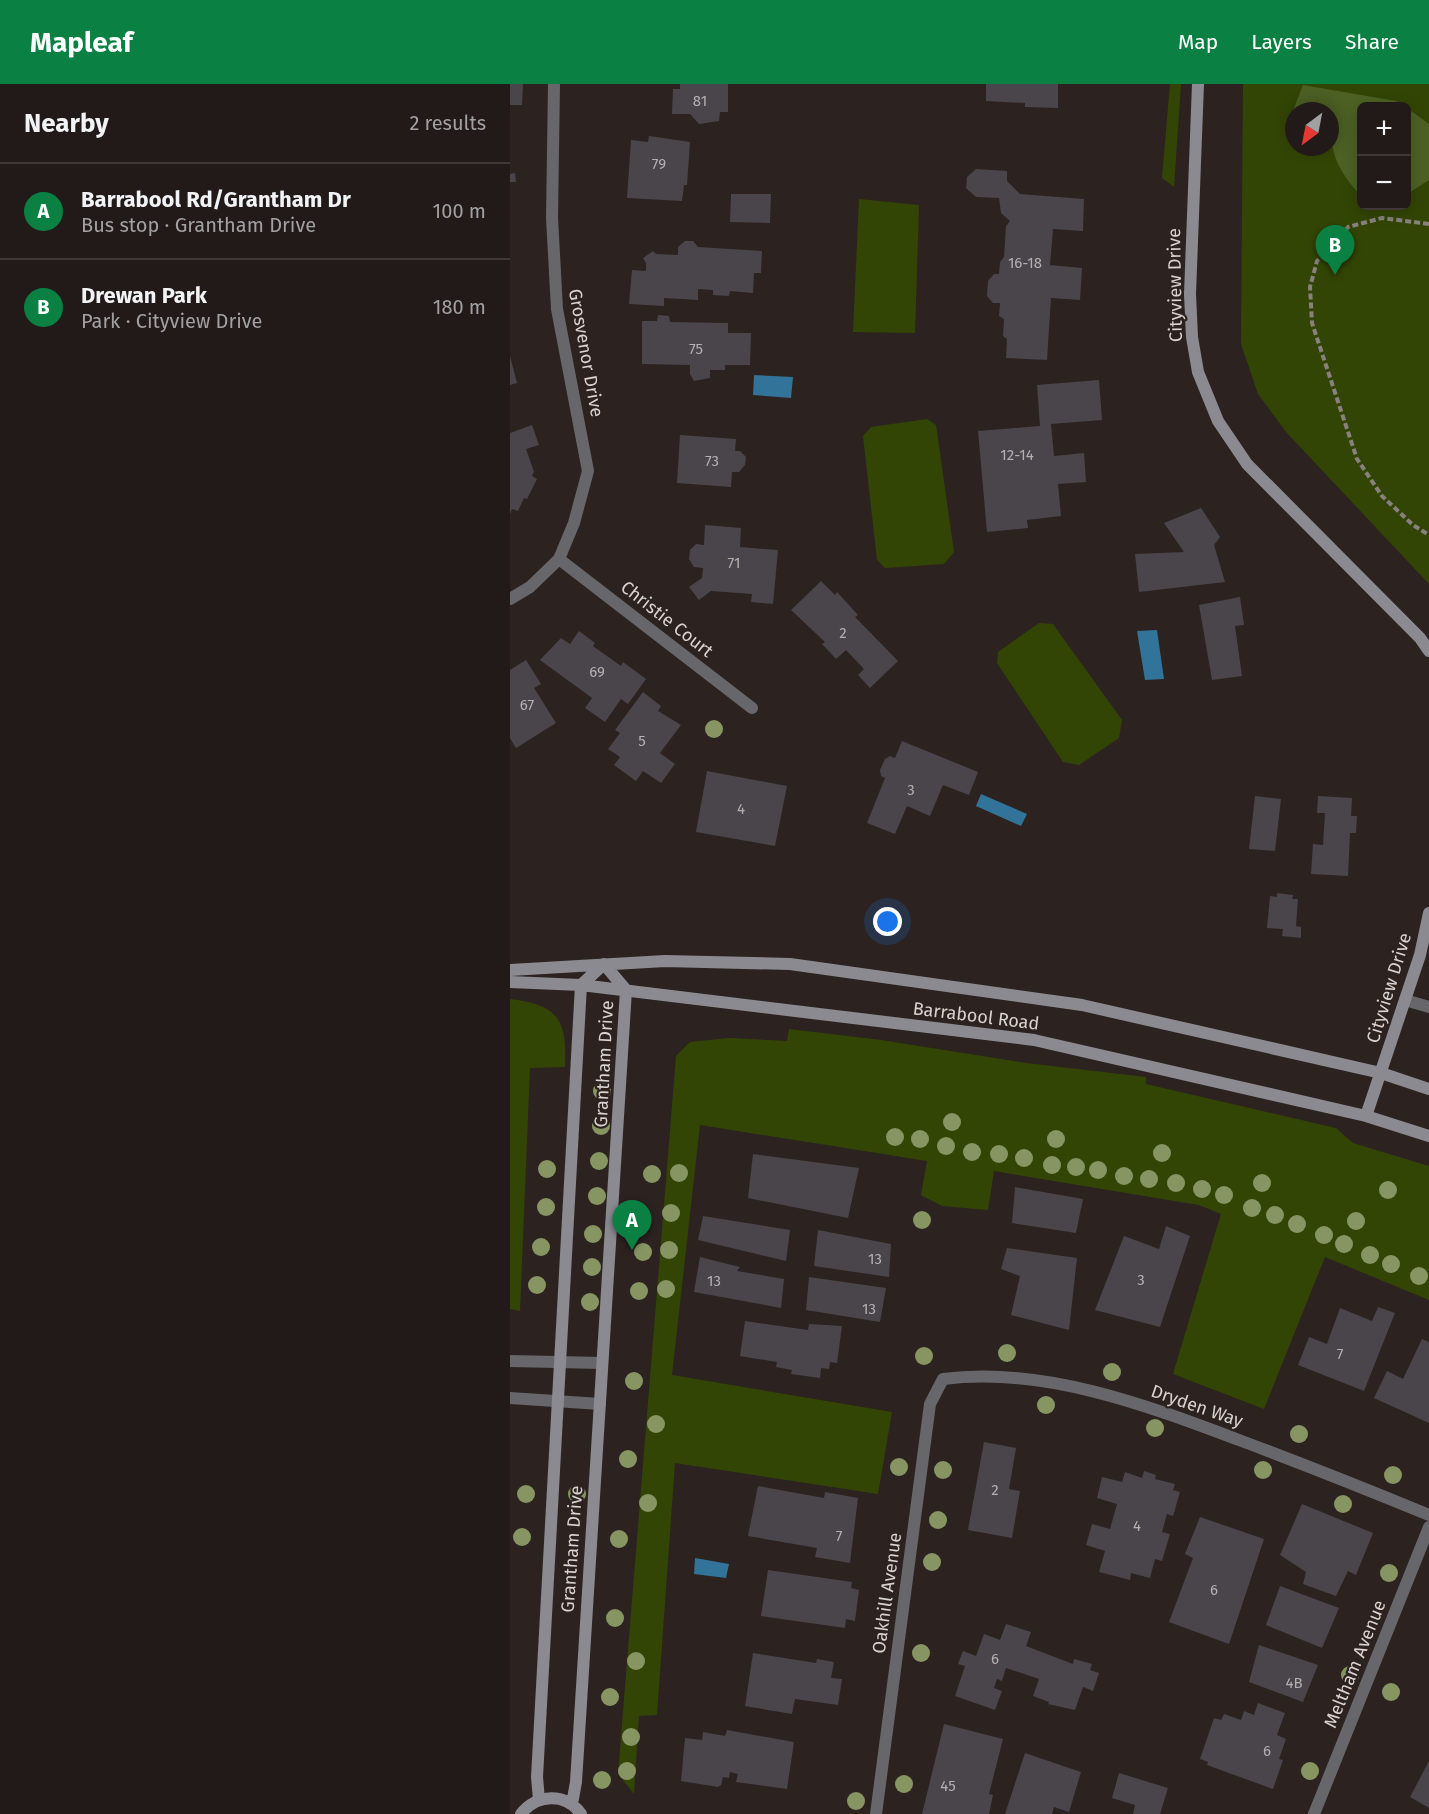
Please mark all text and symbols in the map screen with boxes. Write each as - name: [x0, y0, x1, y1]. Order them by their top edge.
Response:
- text: Mapleaf: [30, 26, 133, 59]
- text: Map: [1178, 29, 1218, 55]
- text: Layers: [1251, 29, 1312, 55]
- text: Share: [1345, 29, 1399, 55]
- house number: 81: [693, 92, 707, 110]
- north arrow: [1285, 102, 1339, 156]
- map controls: [1357, 102, 1411, 210]
- button: +: [1357, 102, 1411, 156]
- text: Nearby: [24, 108, 109, 139]
- text: 2 results: [409, 111, 486, 135]
- house number: 79: [652, 155, 666, 173]
- button: −: [1357, 156, 1411, 210]
- text: Barrabool Rd/Grantham Dr: [81, 186, 351, 213]
- text: A: [38, 199, 49, 223]
- text: 100 m: [433, 199, 486, 223]
- text: Bus stop · Grantham Drive: [81, 213, 316, 237]
- pin: B: [1316, 226, 1354, 275]
- street label: Cityview Drive: [1163, 228, 1187, 342]
- house number: 16-18: [1008, 254, 1042, 272]
- text: Drewan Park: [81, 282, 207, 309]
- street label: Grosvenor Drive: [564, 287, 608, 419]
- text: B: [37, 295, 50, 319]
- text: 180 m: [433, 295, 486, 319]
- text: Park · Cityview Drive: [81, 309, 262, 333]
- house number: 75: [689, 340, 703, 358]
- house number: 12-14: [1000, 446, 1034, 464]
- house number: 73: [705, 452, 719, 470]
- house number: 71: [728, 554, 740, 572]
- street label: Christie Court: [616, 576, 718, 662]
- house number: 2: [839, 624, 847, 642]
- house number: 69: [589, 663, 605, 681]
- house number: 67: [520, 696, 534, 714]
- house number: 5: [638, 732, 646, 750]
- house number: 3: [907, 781, 915, 799]
- house number: 4: [737, 800, 745, 818]
- your location: [873, 907, 902, 936]
- street label: Cityview Drive: [1362, 930, 1416, 1046]
- street label: Barrabool Road: [912, 997, 1040, 1035]
- street label: Grantham Drive: [590, 1000, 618, 1128]
- pin: A: [612, 1200, 652, 1250]
- house number: 13: [868, 1250, 882, 1268]
- house number: 3: [1137, 1271, 1145, 1289]
- house number: 13: [707, 1272, 721, 1290]
- house number: 13: [862, 1300, 876, 1318]
- house number: 7: [1337, 1345, 1344, 1363]
- street label: Dryden Way: [1148, 1380, 1246, 1432]
- house number: 2: [991, 1481, 999, 1499]
- street label: Grantham Drive: [557, 1485, 587, 1613]
- house number: 4: [1133, 1517, 1141, 1535]
- house number: 7: [836, 1527, 843, 1545]
- street label: Oakhill Avenue: [868, 1531, 906, 1655]
- house number: 6: [1210, 1581, 1218, 1599]
- street label: Meltham Avenue: [1319, 1597, 1391, 1731]
- house number: 6: [991, 1650, 999, 1668]
- house number: 4B: [1285, 1674, 1303, 1692]
- house number: 6: [1263, 1742, 1271, 1760]
- house number: 45: [940, 1777, 956, 1795]

